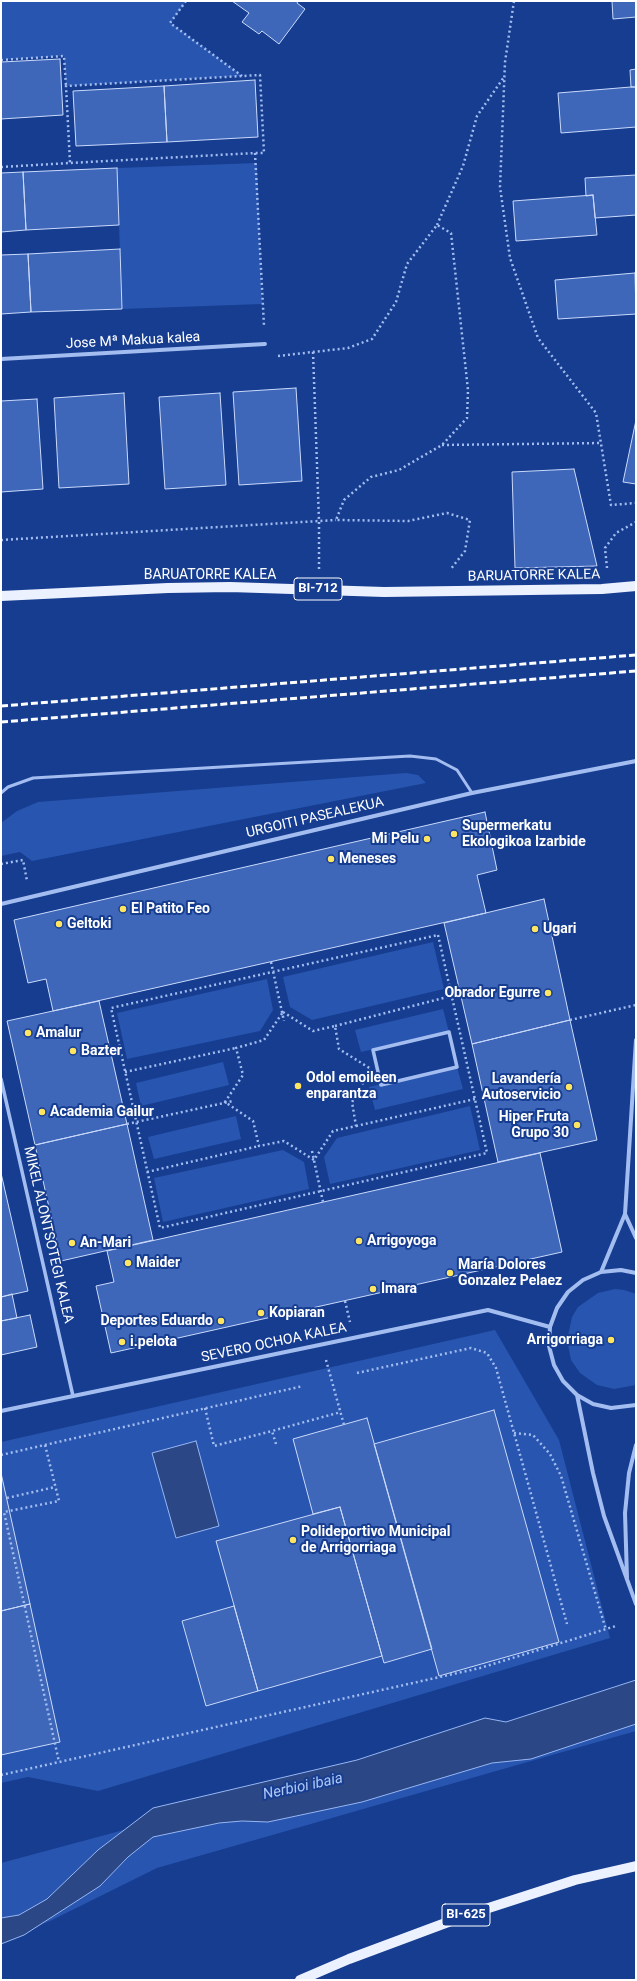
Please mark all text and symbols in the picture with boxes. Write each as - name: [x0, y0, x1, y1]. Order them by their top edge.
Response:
- street label: Jose Mª Makua kalea: [65, 329, 201, 353]
- street label: BARUATORRE KALEA: [468, 566, 600, 586]
- street label: BARUATORRE KALEA: [144, 567, 276, 583]
- road number: BI-712: [294, 578, 342, 600]
- street label: URGOITI PASEALEKUA: [244, 794, 386, 842]
- place label: Supermerkatu Ekologikoa Izarbide: [462, 818, 586, 850]
- marker: Supermerkatu Ekologikoa Izarbide: [449, 829, 459, 839]
- place label: Mi Pelu: [372, 831, 419, 847]
- marker: Mi Pelu: [422, 834, 432, 844]
- place label: Meneses: [339, 851, 396, 867]
- marker: Meneses: [326, 854, 336, 864]
- place label: El Patito Feo: [131, 901, 210, 917]
- marker: El Patito Feo: [118, 904, 128, 914]
- place label: Geltoki: [67, 916, 111, 932]
- marker: Geltoki: [54, 919, 64, 929]
- place label: Ugari: [543, 921, 577, 937]
- marker: Ugari: [530, 924, 540, 934]
- place label: Obrador Egurre: [444, 985, 540, 1001]
- marker: Obrador Egurre: [543, 988, 553, 998]
- place label: Amalur: [36, 1025, 81, 1041]
- marker: Amalur: [23, 1028, 33, 1038]
- place label: Bazter: [81, 1043, 122, 1059]
- marker: Bazter: [68, 1046, 78, 1056]
- place label: Odol emoileen enparantza: [306, 1070, 397, 1102]
- place label: Lavandería Autoservicio: [482, 1071, 561, 1104]
- marker: Odol emoileen enparantza: [293, 1081, 303, 1091]
- marker: Lavandería Autoservicio: [564, 1082, 574, 1092]
- place label: Academia Gailur: [50, 1104, 154, 1120]
- marker: Academia Gailur: [37, 1107, 47, 1117]
- place label: Hiper Fruta Grupo 30: [499, 1109, 569, 1142]
- marker: Hiper Fruta Grupo 30: [572, 1120, 582, 1130]
- street label: MIKEL ALONTSOTEGI KALEA: [19, 1145, 77, 1325]
- place label: Arrigoyoga: [367, 1233, 437, 1249]
- place label: An-Mari: [80, 1235, 131, 1251]
- marker: Arrigoyoga: [354, 1236, 364, 1246]
- marker: An-Mari: [67, 1238, 77, 1248]
- place label: Maider: [136, 1255, 180, 1271]
- place label: María Dolores Gonzalez Pelaez: [458, 1257, 562, 1290]
- marker: Maider: [123, 1258, 133, 1268]
- marker: María Dolores Gonzalez Pelaez: [445, 1268, 455, 1278]
- place label: Imara: [381, 1281, 417, 1297]
- marker: Imara: [368, 1284, 378, 1294]
- place label: Kopiaran: [269, 1305, 325, 1321]
- marker: Kopiaran: [256, 1308, 266, 1318]
- place label: Deportes Eduardo: [100, 1313, 213, 1329]
- marker: Deportes Eduardo: [216, 1316, 226, 1326]
- street label: SEVERO OCHOA KALEA: [200, 1319, 348, 1367]
- place label: Arrigorriaga: [527, 1332, 603, 1348]
- place label: i.pelota: [130, 1334, 177, 1350]
- marker: Arrigorriaga: [606, 1335, 616, 1345]
- marker: i.pelota: [117, 1337, 127, 1347]
- place label: Polideportivo Municipal de Arrigorriaga: [301, 1524, 450, 1556]
- marker: Polideportivo Municipal de Arrigorriaga: [288, 1535, 298, 1545]
- water label: Nerbioi ibaia: [261, 1770, 345, 1804]
- road number: BI-625: [442, 1904, 490, 1926]

